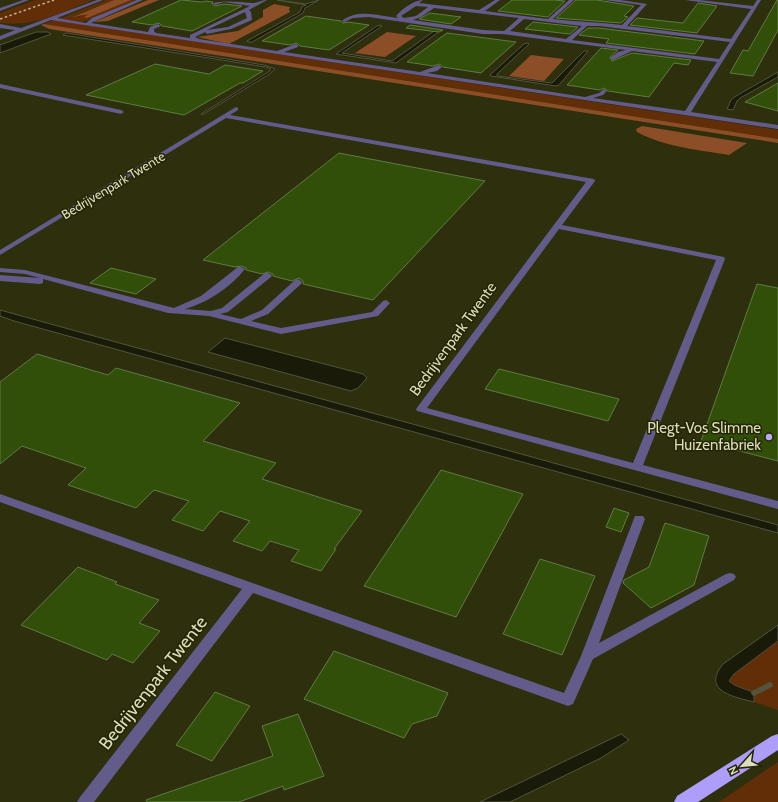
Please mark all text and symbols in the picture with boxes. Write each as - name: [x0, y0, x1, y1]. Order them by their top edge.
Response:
- street label: Bedrijvenpark Twente: [58, 148, 168, 223]
- street label: Bedrijvenpark Twente: [406, 278, 500, 399]
- place label: Plegt-Vos Slimme Huizenfabriek: [647, 419, 761, 454]
- marker: Plegt-Vos Slimme Huizenfabriek: [764, 432, 774, 442]
- street label: Bedrijvenpark Twente: [94, 612, 212, 754]
- north arrow: [722, 746, 762, 786]
- text: N: [725, 764, 741, 777]

